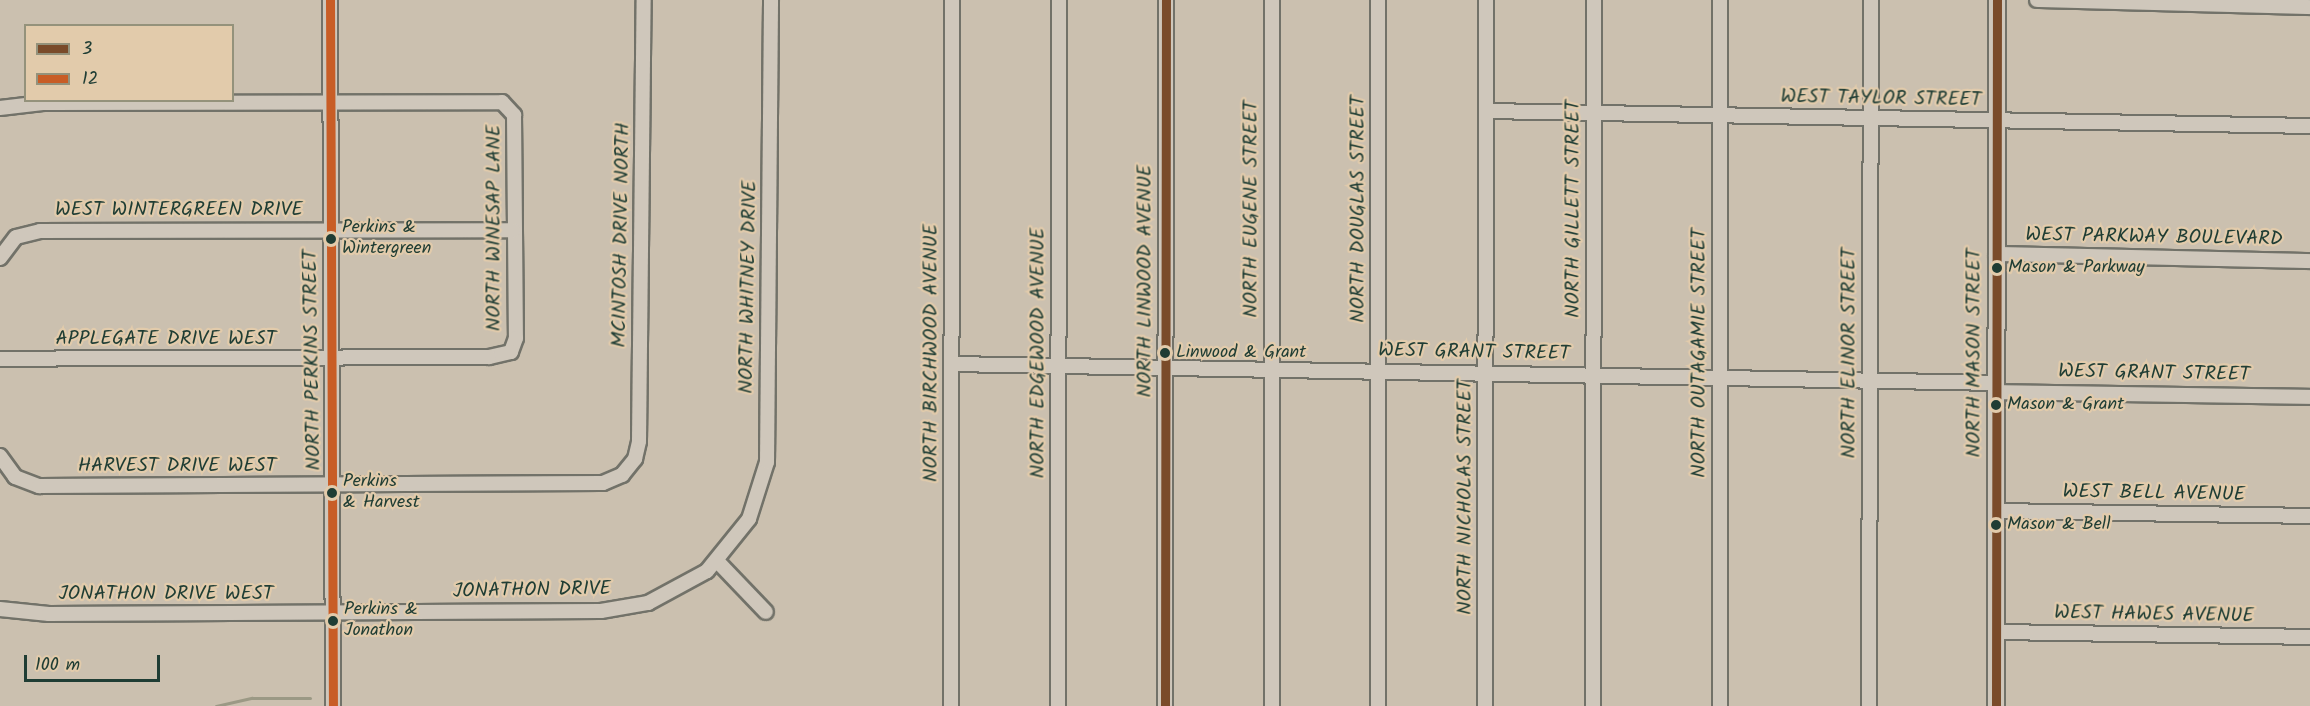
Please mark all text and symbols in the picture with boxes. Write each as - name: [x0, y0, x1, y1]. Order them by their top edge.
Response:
- legend: [24, 24, 234, 102]
- text: 3: [82, 35, 92, 64]
- text: 12: [82, 65, 98, 94]
- street label: WEST TAYLOR STREET: [1780, 85, 1982, 113]
- street label: NORTH DOUGLAS STREET: [1347, 95, 1371, 323]
- street label: NORTH EUGENE STREET: [1240, 100, 1264, 318]
- street label: NORTH GILLETT STREET: [1562, 100, 1586, 318]
- street label: MCINTOSH DRIVE NORTH: [608, 122, 636, 348]
- street label: NORTH WINESAP LANE: [483, 125, 507, 331]
- street label: NORTH LINWOOD AVENUE: [1134, 164, 1158, 398]
- street label: NORTH WHITNEY DRIVE: [735, 180, 763, 394]
- street label: WEST WINTERGREEN DRIVE: [55, 198, 303, 222]
- place label: Perkins & Wintergreen: [342, 218, 431, 260]
- street label: NORTH BIRCHWOOD AVENUE: [920, 224, 944, 482]
- street label: WEST PARKWAY BOULEVARD: [2025, 224, 2283, 252]
- street label: NORTH EDGEWOOD AVENUE: [1027, 228, 1051, 478]
- street label: NORTH OUTAGAMIE STREET: [1688, 228, 1712, 478]
- marker: Perkins & Wintergreen: [325, 233, 337, 245]
- street label: NORTH ELINOR STREET: [1838, 247, 1862, 459]
- street label: NORTH MASON STREET: [1963, 248, 1987, 458]
- street label: NORTH PERKINS STREET: [299, 249, 327, 471]
- place label: Mason & Parkway: [2008, 257, 2145, 279]
- marker: Mason & Parkway: [1991, 262, 2003, 274]
- street label: APPLEGATE DRIVE WEST: [55, 327, 277, 351]
- street label: WEST GRANT STREET: [1378, 339, 1570, 367]
- place label: Linwood & Grant: [1176, 342, 1306, 364]
- marker: Linwood & Grant: [1159, 347, 1171, 359]
- street label: WEST GRANT STREET: [2058, 360, 2250, 388]
- street label: NORTH NICHOLAS STREET: [1454, 379, 1478, 615]
- place label: Mason & Grant: [2007, 394, 2124, 416]
- marker: Mason & Grant: [1990, 399, 2002, 411]
- street label: HARVEST DRIVE WEST: [78, 454, 276, 478]
- place label: Perkins & Harvest: [343, 472, 420, 514]
- street label: WEST BELL AVENUE: [2062, 480, 2246, 508]
- marker: Perkins & Harvest: [326, 487, 338, 499]
- place label: Mason & Bell: [2007, 514, 2111, 536]
- marker: Mason & Bell: [1990, 519, 2002, 531]
- street label: JONATHON DRIVE: [453, 578, 611, 604]
- street label: JONATHON DRIVE WEST: [58, 582, 274, 606]
- place label: Perkins & Jonathon: [344, 600, 418, 642]
- street label: WEST HAWES AVENUE: [2054, 601, 2254, 629]
- marker: Perkins & Jonathon: [327, 615, 339, 627]
- scale bar: [27, 643, 164, 681]
- text: 100 m: [35, 651, 80, 680]

